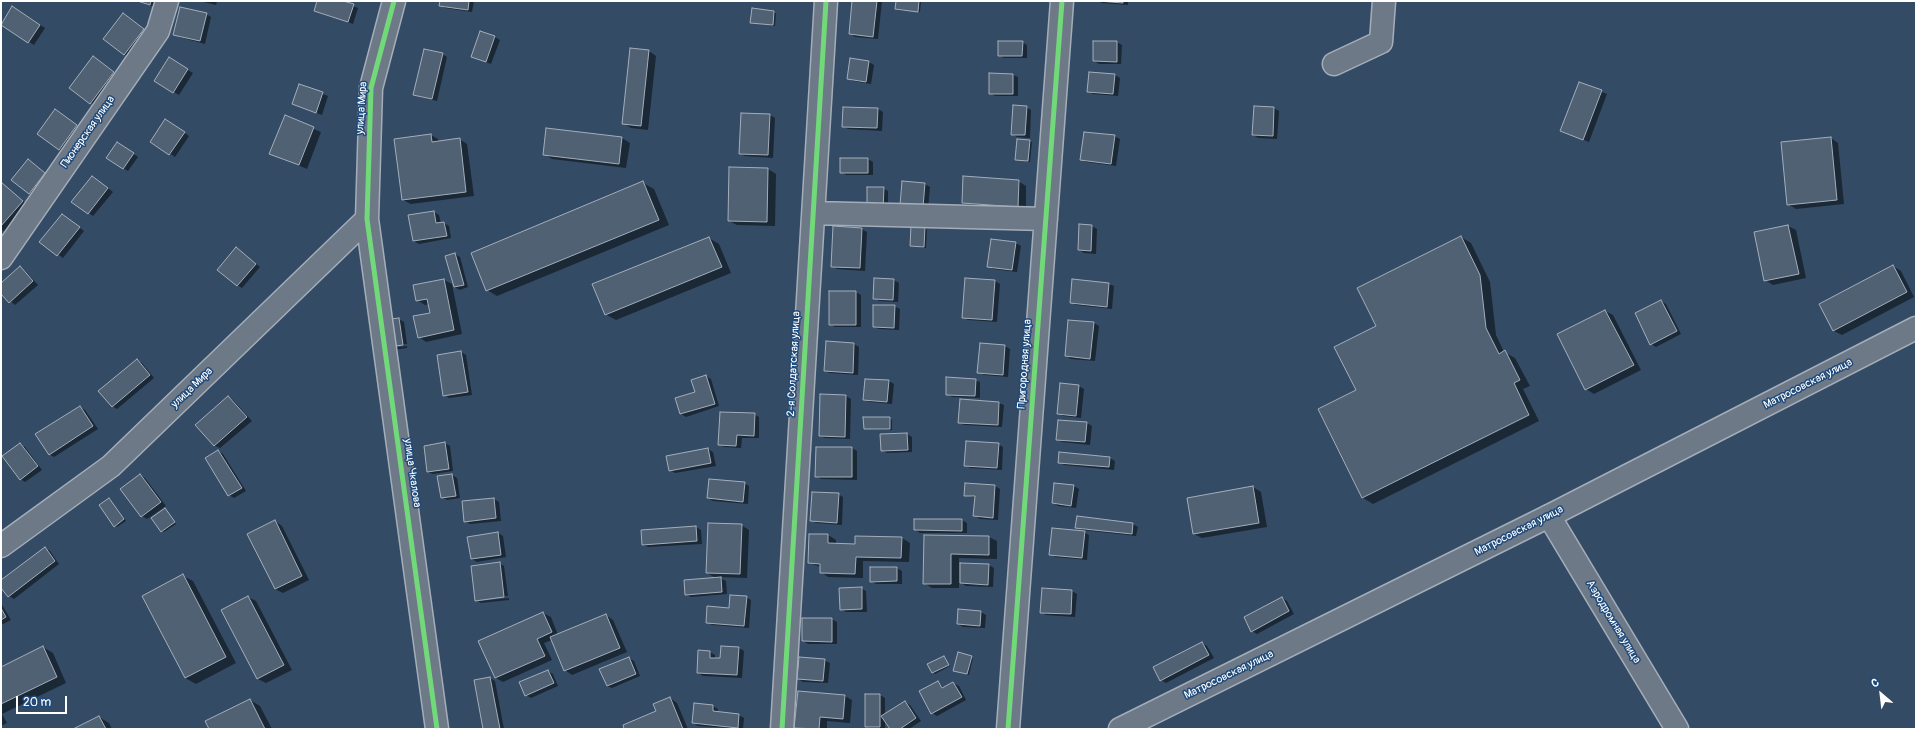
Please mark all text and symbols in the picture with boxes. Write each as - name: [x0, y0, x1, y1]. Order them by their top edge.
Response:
- street label: улица Мира: [354, 81, 370, 135]
- street label: Пионерская улица: [58, 93, 118, 171]
- street label: 2-я Солдатская улица: [785, 311, 803, 417]
- street label: Пригородная улица: [1015, 319, 1035, 409]
- street label: Матросовская улица: [1761, 356, 1855, 412]
- street label: улица Мира: [168, 365, 216, 411]
- street label: улица Чкалова: [401, 438, 423, 508]
- street label: Матросовская улица: [1472, 503, 1566, 559]
- street label: Аэродромная улица: [1583, 578, 1643, 666]
- street label: Матросовская улица: [1182, 648, 1276, 702]
- north arrow: [1861, 674, 1901, 714]
- text: С: [1869, 676, 1881, 690]
- scale bar: [18, 688, 69, 714]
- text: 20 m: [23, 695, 51, 710]

